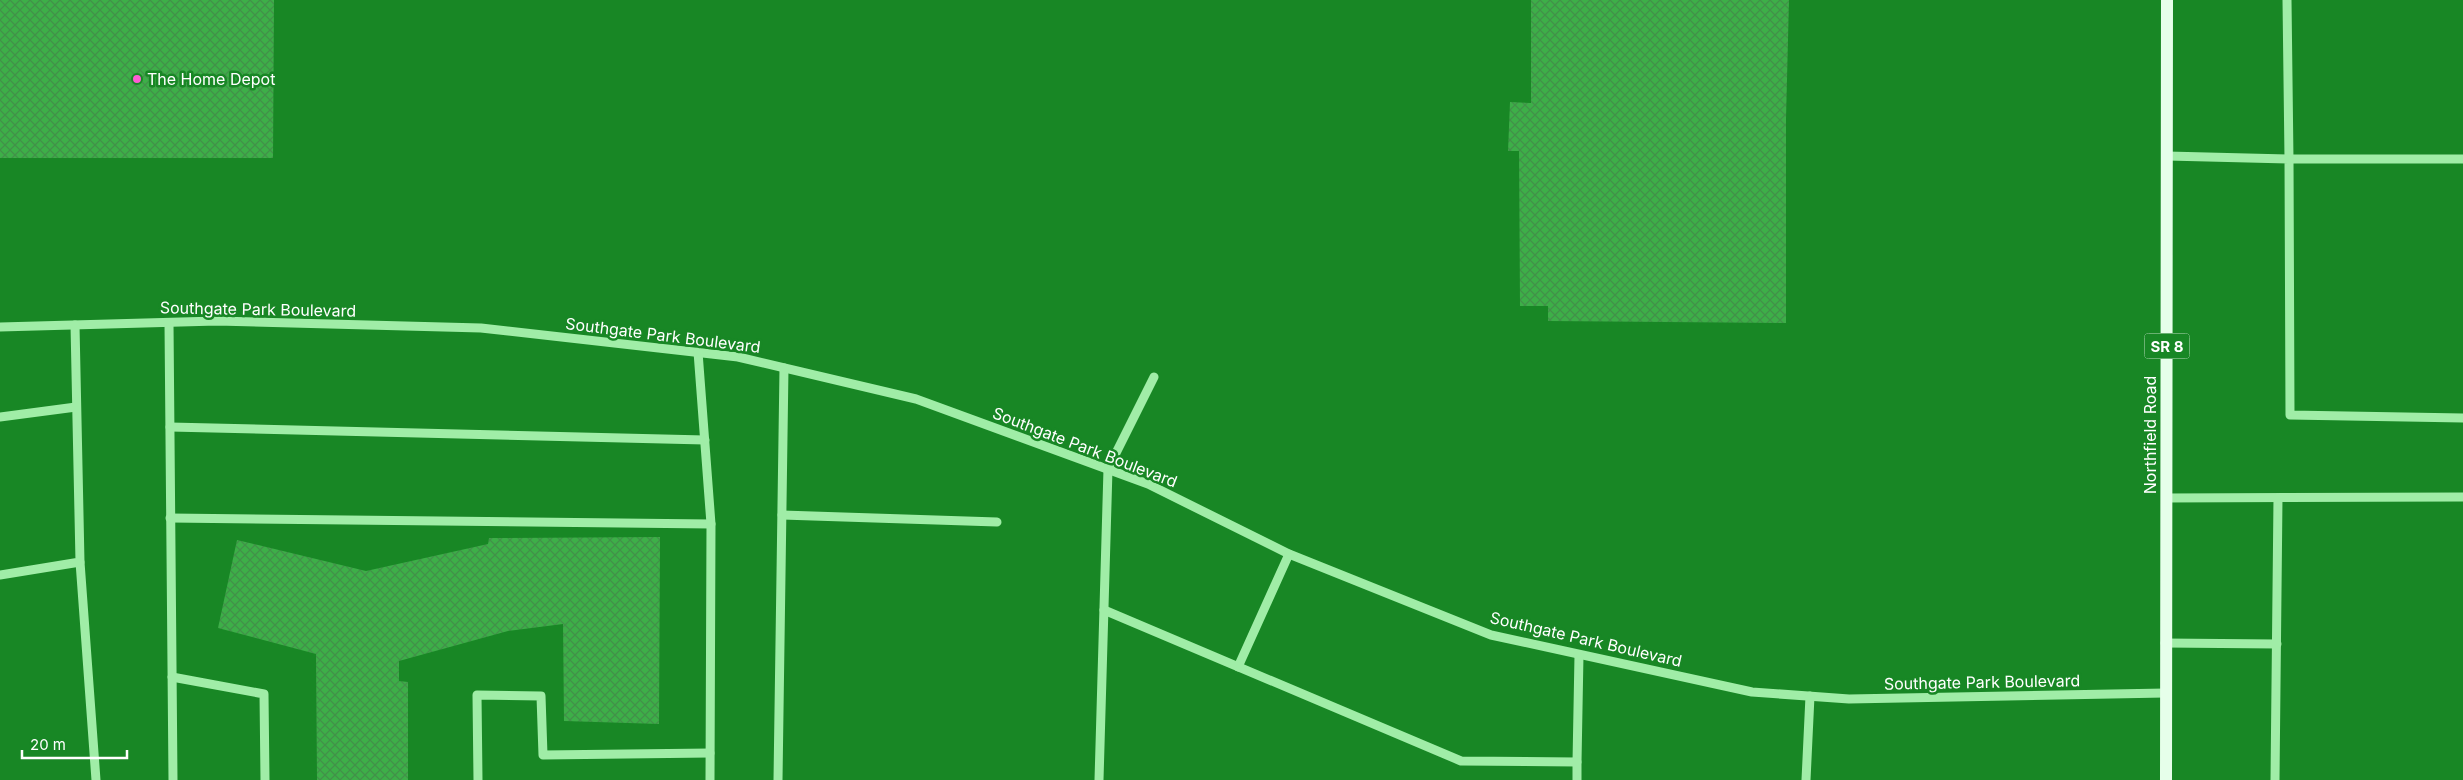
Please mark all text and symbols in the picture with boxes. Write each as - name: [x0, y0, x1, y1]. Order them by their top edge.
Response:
- place label: The Home Depot: [147, 69, 275, 89]
- marker: The Home Depot: [131, 73, 143, 85]
- street label: Southgate Park Boulevard: [160, 297, 356, 321]
- street label: Southgate Park Boulevard: [564, 313, 762, 357]
- road number: SR 8: [2144, 334, 2190, 358]
- street label: Northfield Road: [2140, 376, 2160, 494]
- street label: Southgate Park Boulevard: [990, 402, 1180, 492]
- street label: Southgate Park Boulevard: [1488, 607, 1684, 671]
- street label: Southgate Park Boulevard: [1884, 670, 2080, 694]
- scale bar: [22, 728, 128, 760]
- text: 20 m: [30, 735, 66, 754]

